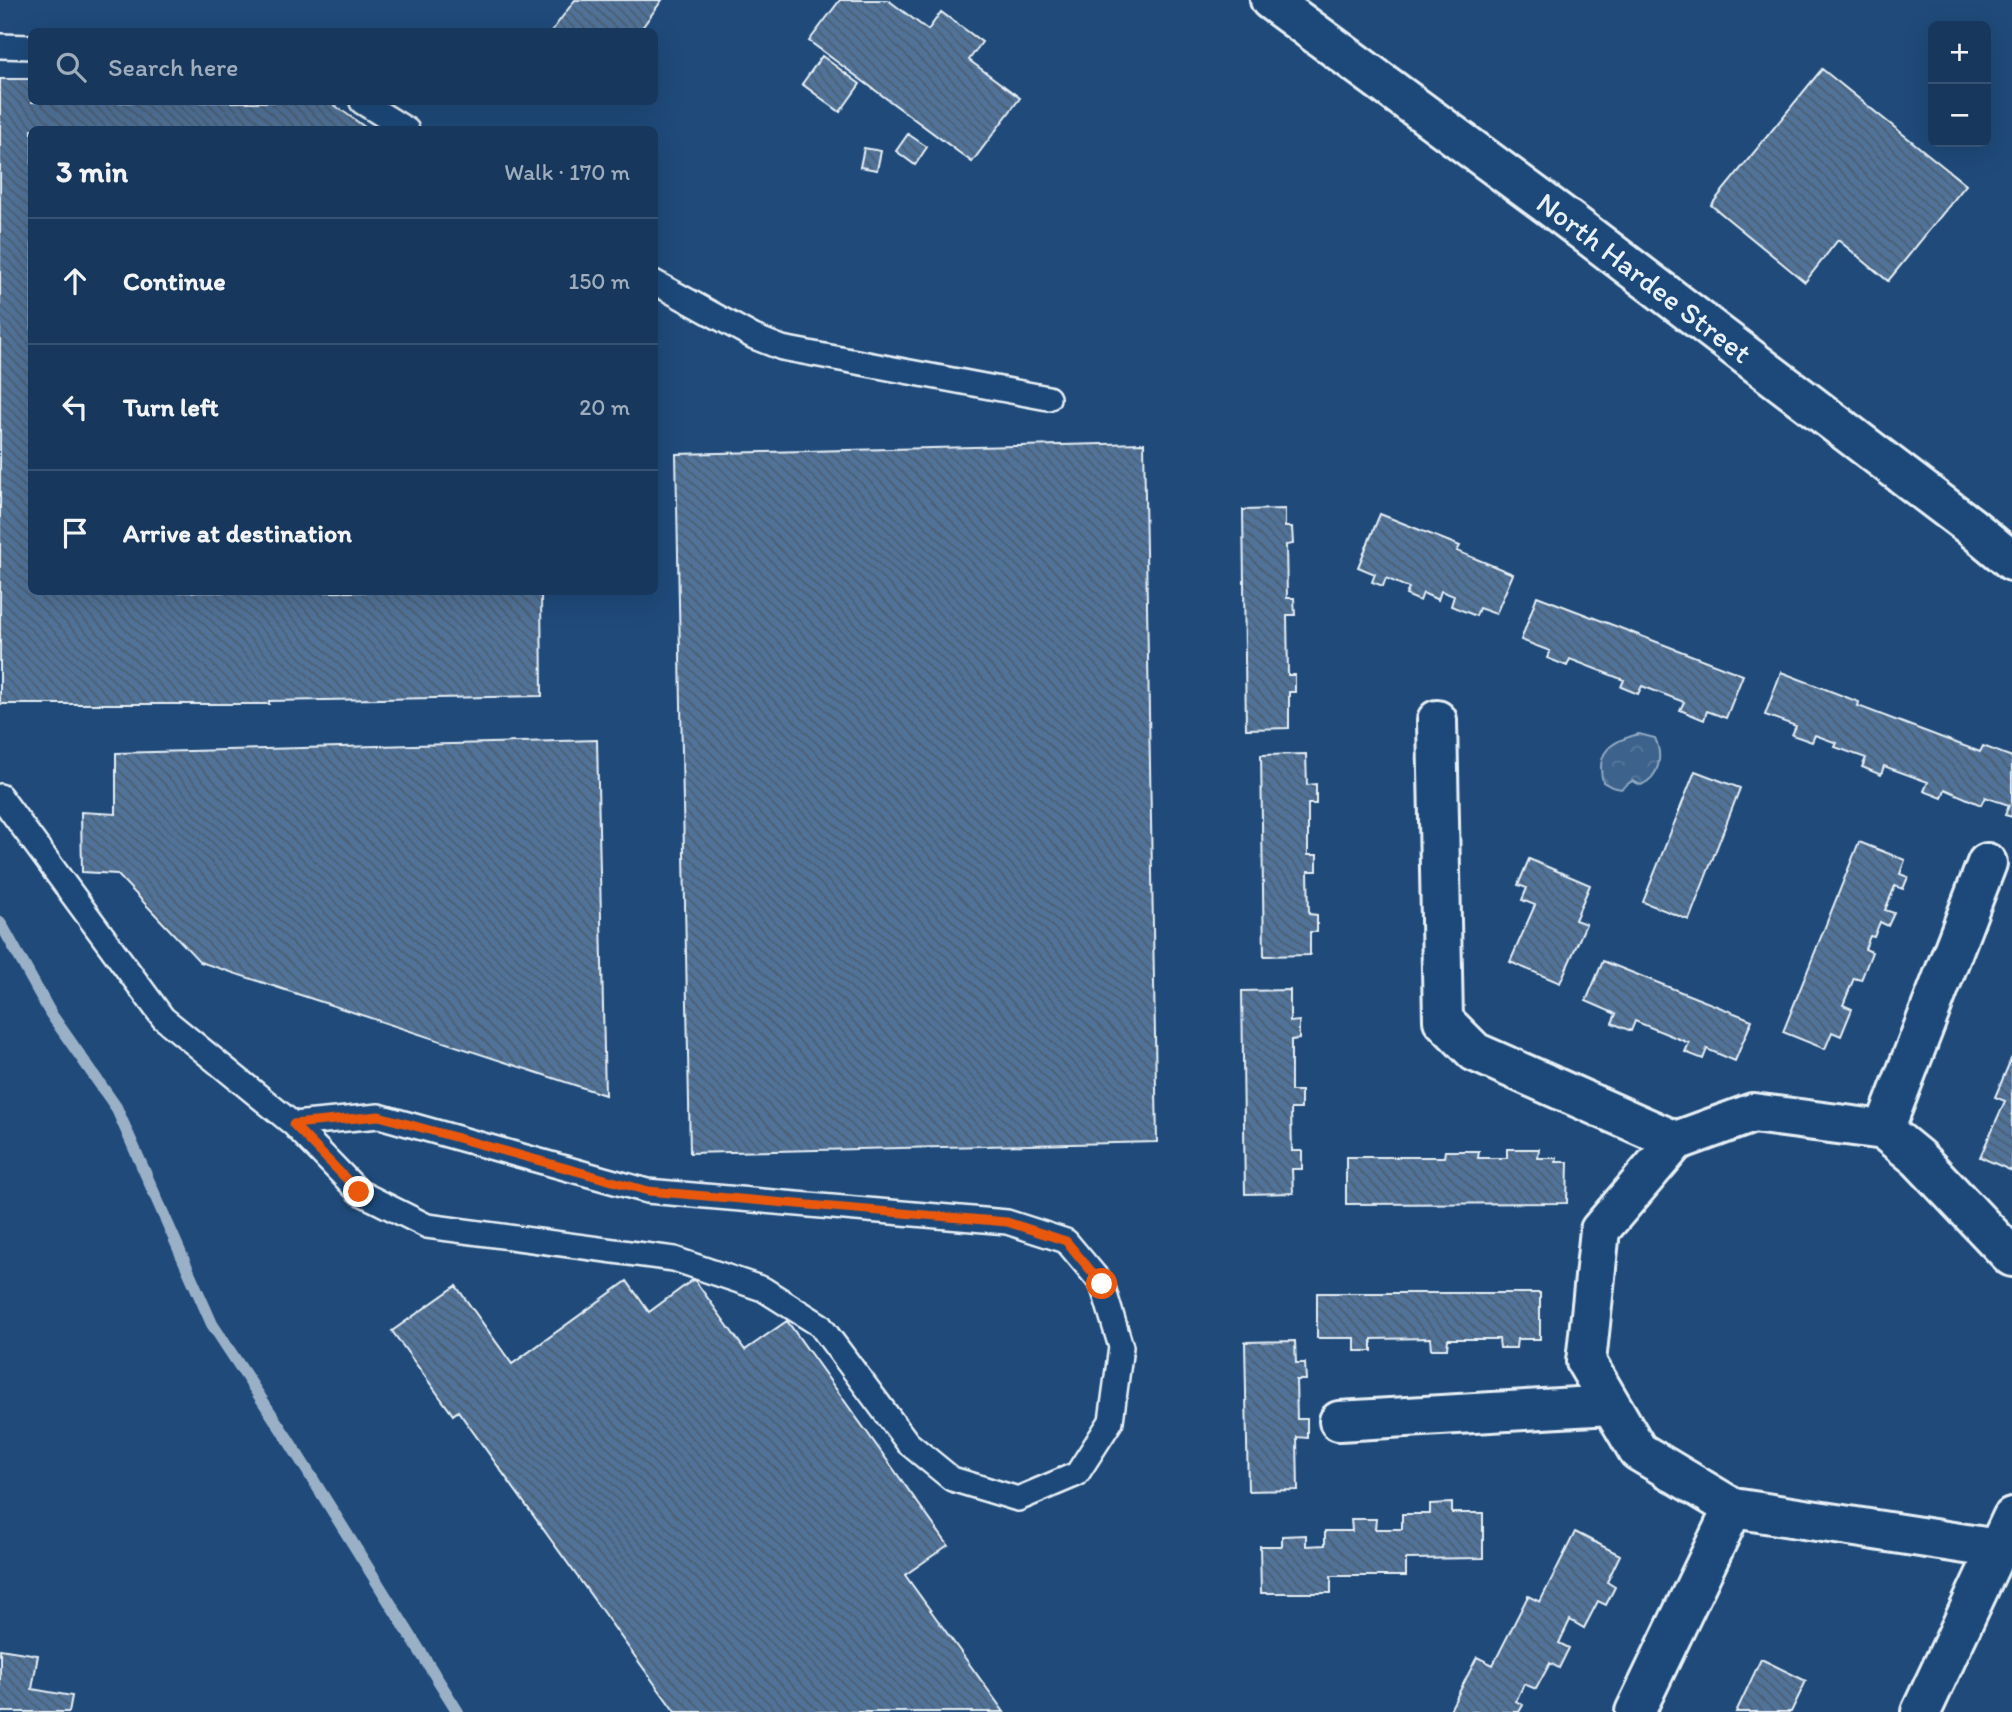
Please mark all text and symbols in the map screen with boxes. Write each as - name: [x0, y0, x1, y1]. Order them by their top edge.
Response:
- map controls: [1928, 21, 1991, 147]
- button: +: [1928, 21, 1991, 84]
- search box: [28, 28, 658, 105]
- icon: search: [52, 48, 90, 86]
- text: Search here: [108, 51, 238, 83]
- button: −: [1928, 84, 1991, 147]
- text: 3 min: [56, 153, 128, 190]
- text: Walk · 170 m: [504, 158, 630, 186]
- street label: North Hardee Street: [1530, 184, 1759, 371]
- icon: ahead: [56, 262, 94, 300]
- text: Continue: [123, 265, 226, 297]
- text: 150 m: [569, 267, 630, 295]
- icon: left: [56, 388, 94, 426]
- text: Turn left: [123, 391, 219, 423]
- text: 20 m: [579, 393, 630, 421]
- icon: arrive: [56, 514, 94, 552]
- text: Arrive at destination: [123, 517, 352, 549]
- route end: [343, 1176, 374, 1207]
- route start: [1086, 1268, 1117, 1299]

